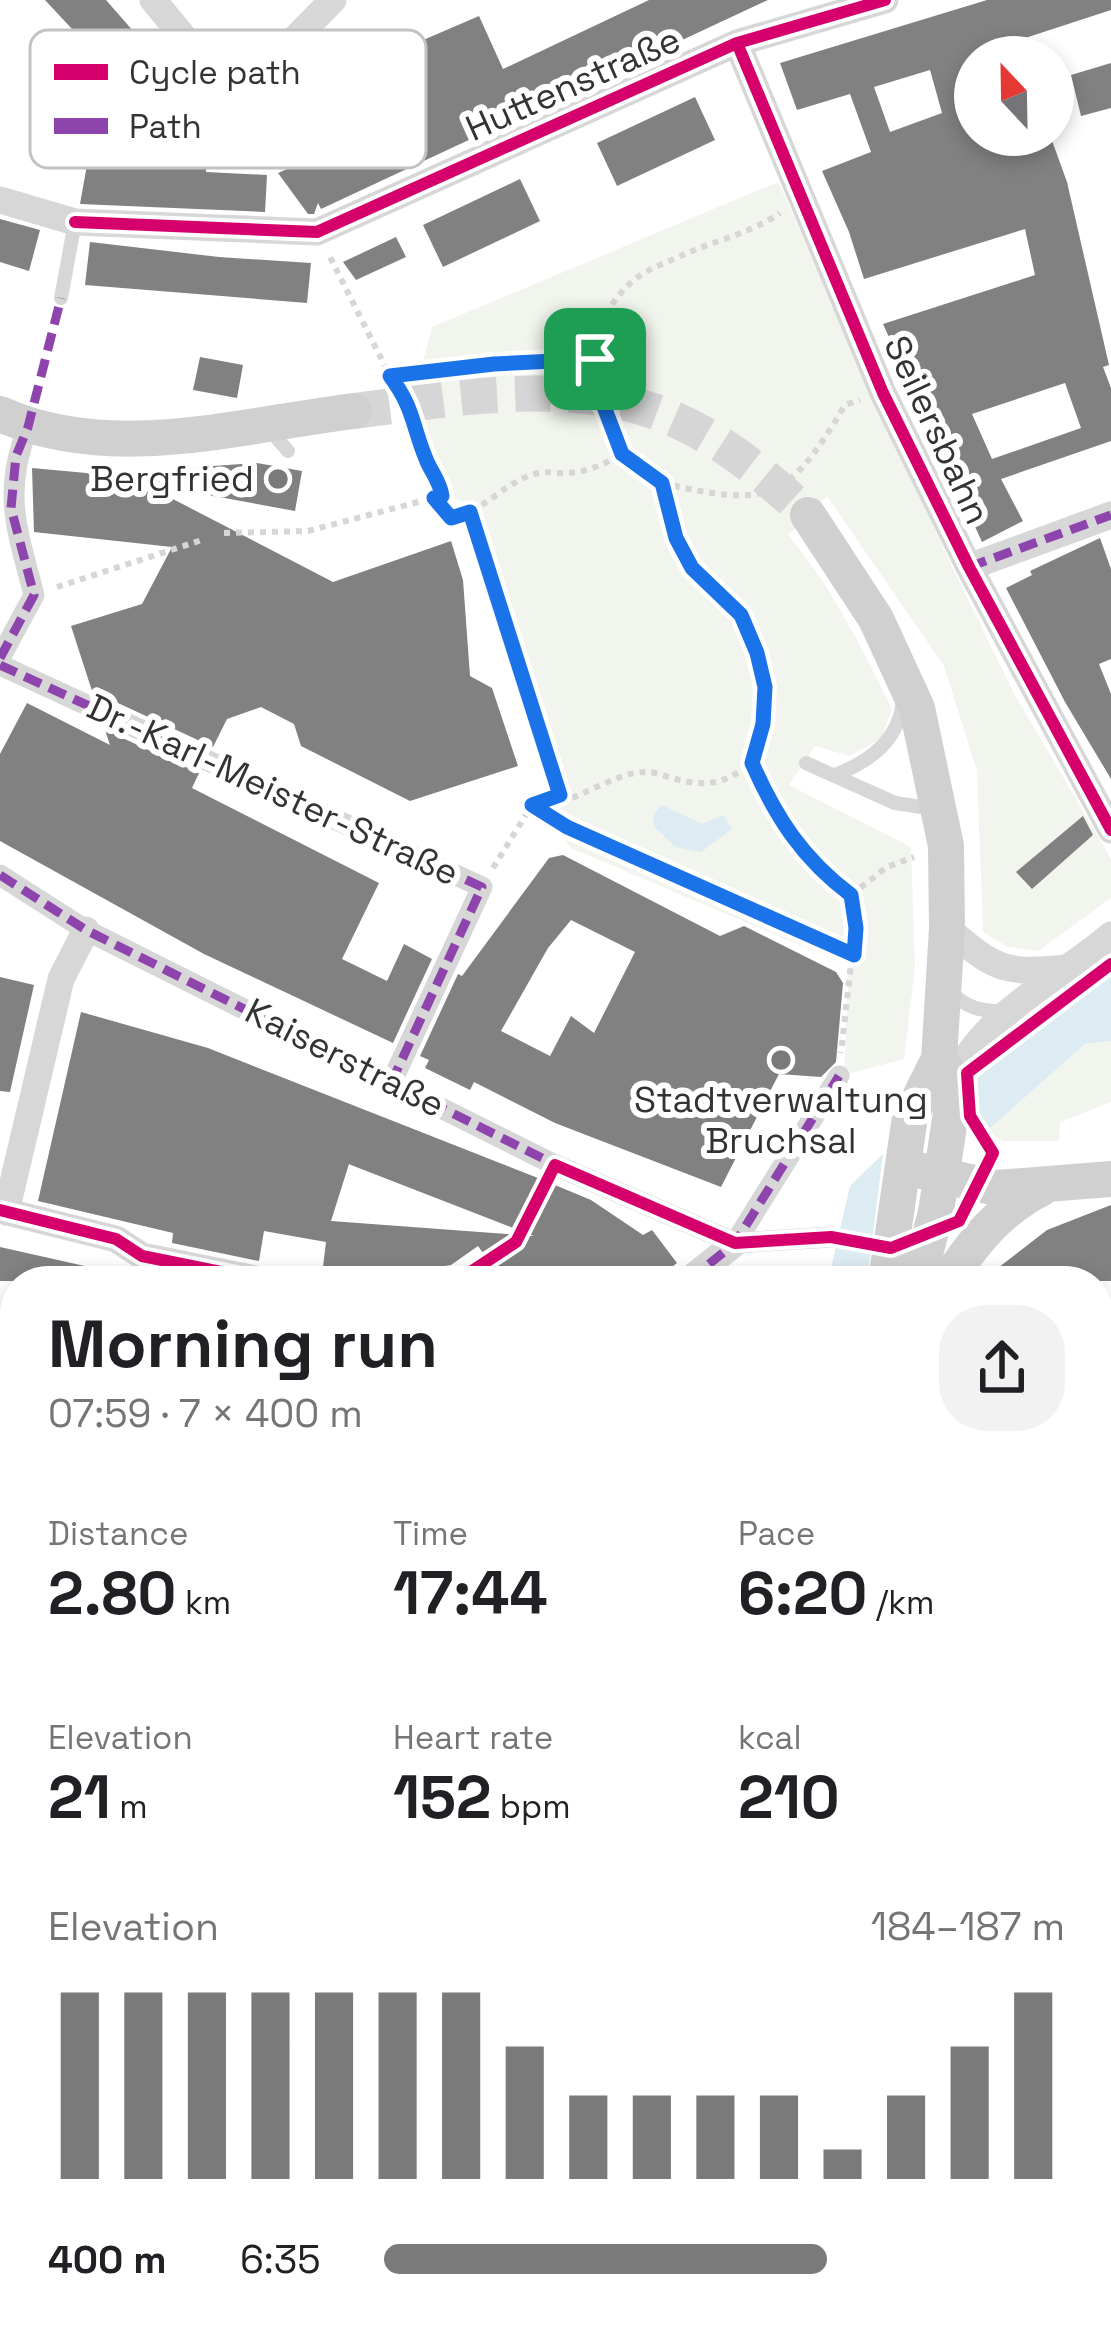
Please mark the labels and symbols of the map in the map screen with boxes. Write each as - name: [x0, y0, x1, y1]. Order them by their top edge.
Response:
- street label: Huttenstraße: [459, 16, 687, 152]
- legend: [30, 30, 426, 168]
- north arrow: [954, 36, 1074, 156]
- text: Cycle path: [129, 52, 301, 94]
- text: Path: [129, 106, 202, 148]
- pin: [544, 308, 646, 410]
- street label: Seilersbahn: [873, 328, 1001, 532]
- place label: Bergfried: [90, 456, 254, 502]
- marker: Bergfried: [265, 466, 291, 492]
- street label: Dr.-Karl-Meister-Straße: [80, 684, 466, 896]
- street label: Kaiserstraße: [238, 988, 452, 1128]
- marker: Stadtverwaltung Bruchsal: [768, 1047, 794, 1073]
- place label: Stadtverwaltung Bruchsal: [634, 1077, 928, 1164]

